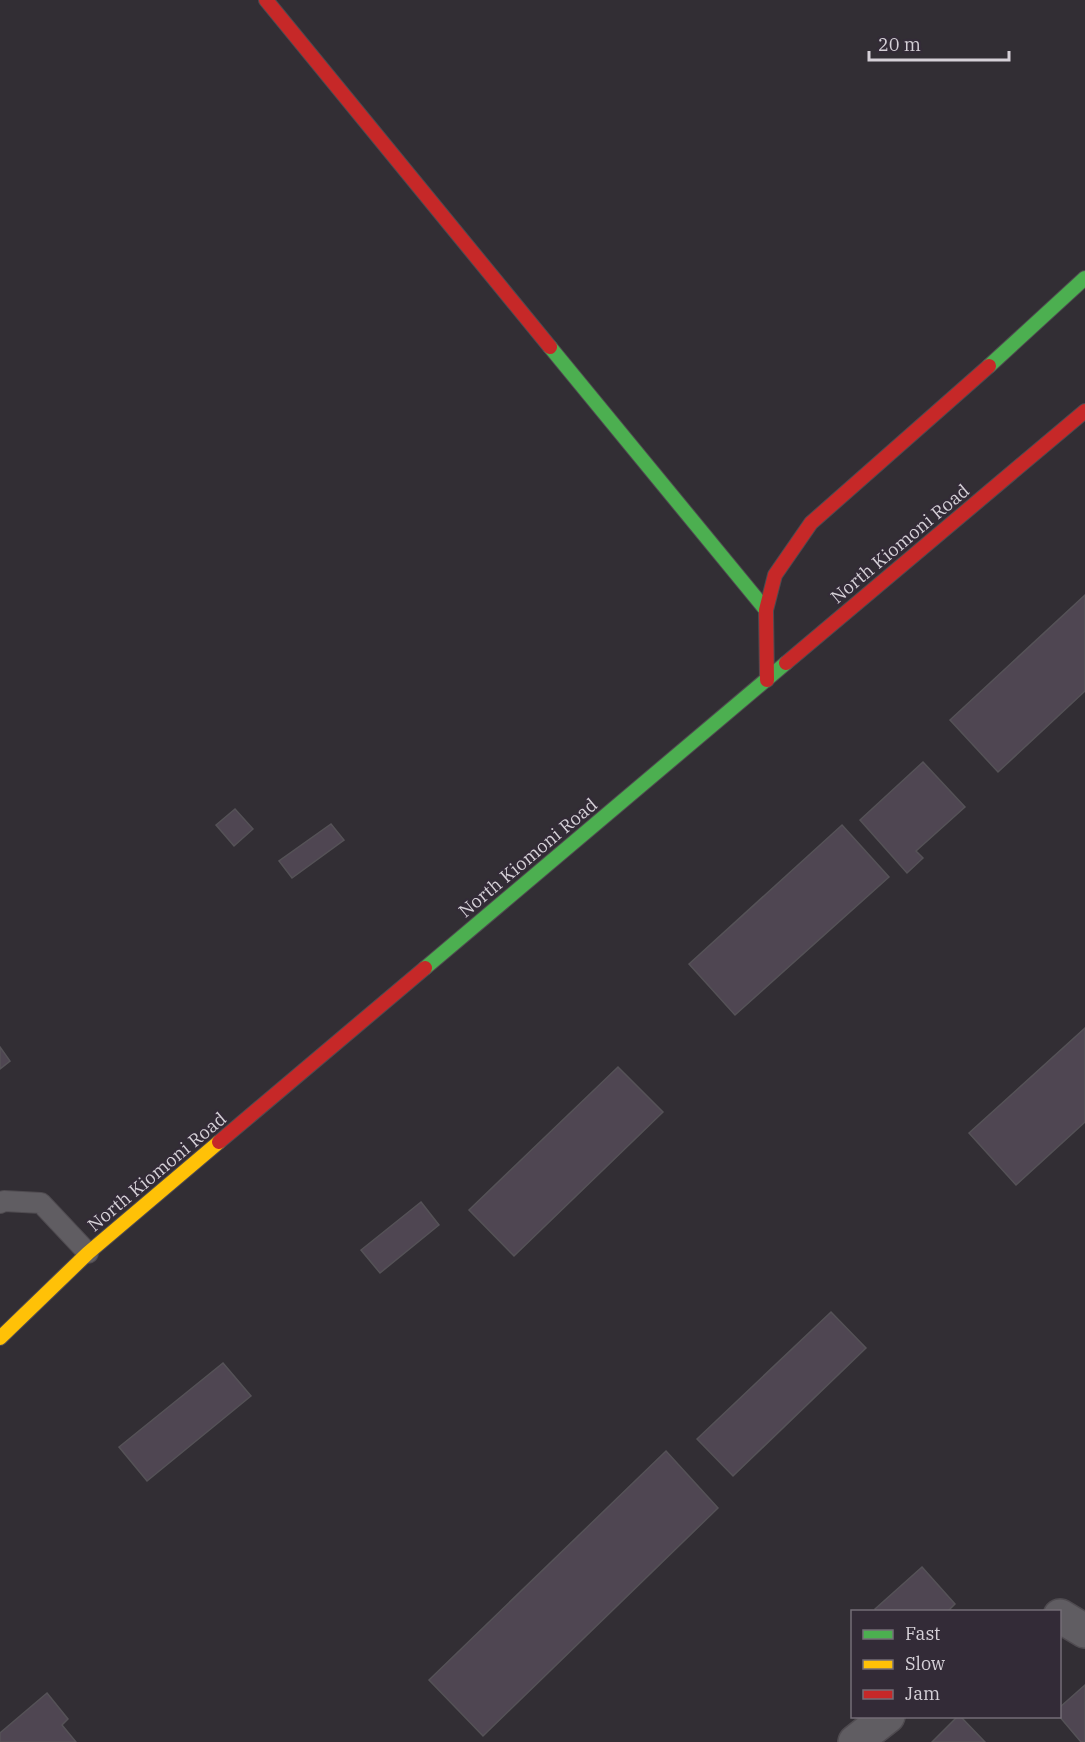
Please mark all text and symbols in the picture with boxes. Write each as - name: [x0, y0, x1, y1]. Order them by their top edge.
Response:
- scale bar: [869, 24, 1008, 62]
- text: 20 m: [878, 33, 921, 56]
- street label: North Kiomoni Road: [826, 479, 974, 608]
- street label: North Kiomoni Road: [454, 793, 602, 922]
- street label: North Kiomoni Road: [83, 1107, 231, 1236]
- legend: [851, 1610, 1061, 1718]
- text: Fast: [905, 1622, 940, 1645]
- text: Slow: [905, 1652, 945, 1675]
- text: Jam: [905, 1682, 940, 1705]

